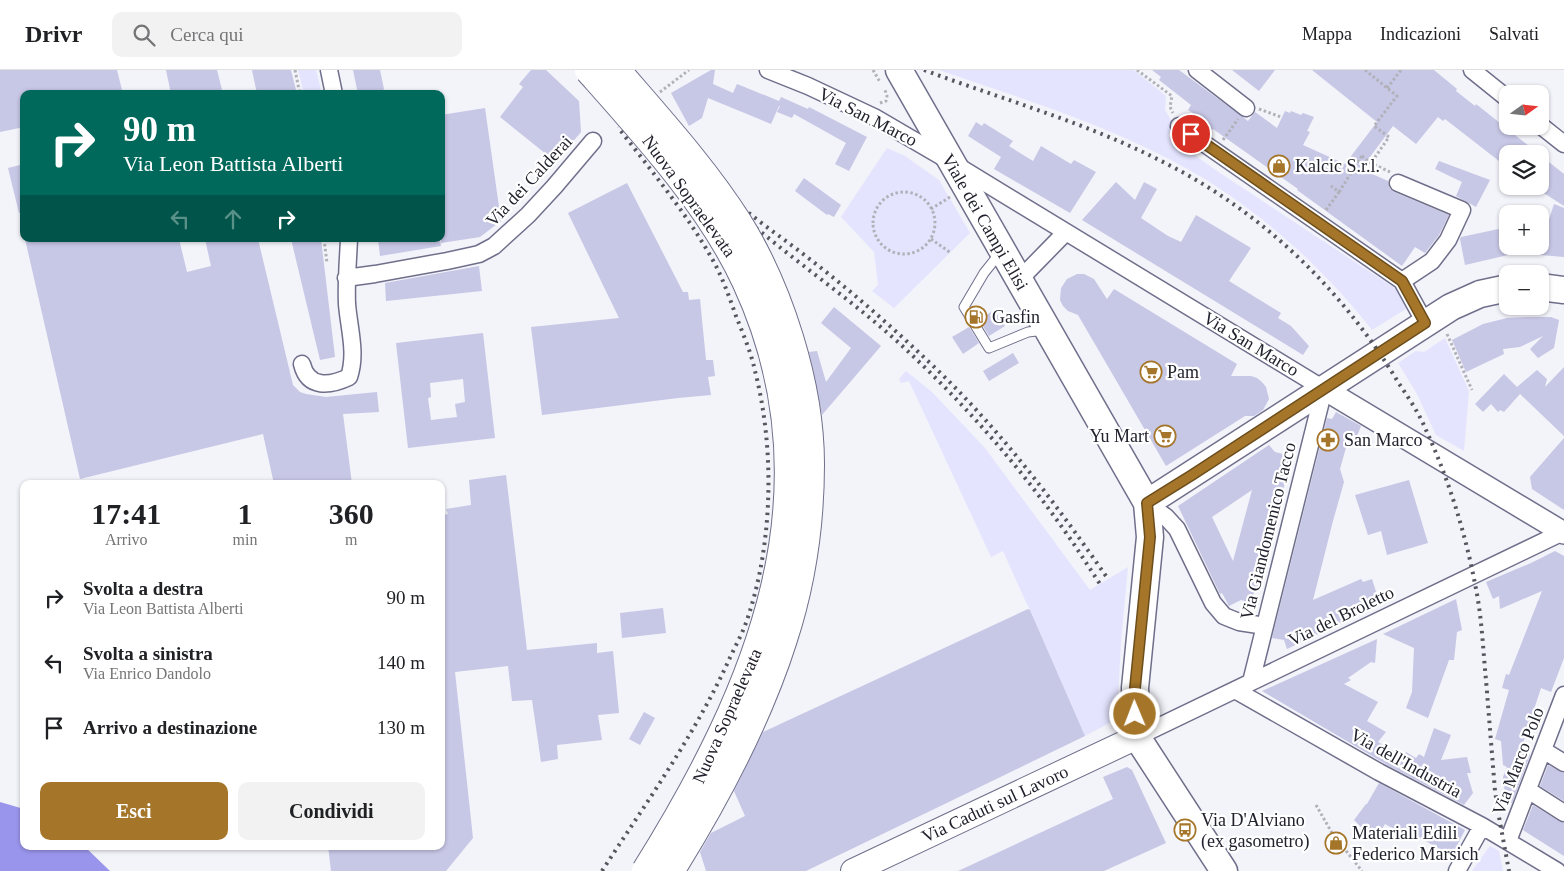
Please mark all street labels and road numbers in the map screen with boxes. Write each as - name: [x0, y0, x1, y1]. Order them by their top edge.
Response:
- street label: Via San Marco: [815, 84, 921, 150]
- street label: Via dei Calderai: [482, 131, 576, 231]
- street label: Nuova Sopraelevata: [638, 131, 740, 261]
- street label: Viale dei Campi Elisi: [938, 150, 1032, 294]
- street label: Via San Marco: [1200, 308, 1302, 380]
- street label: Via Giandomenico Tacco: [1236, 440, 1300, 622]
- street label: Via del Broletto: [1285, 582, 1397, 650]
- street label: Nuova Sopraelevata: [688, 645, 766, 787]
- street label: Via Marco Polo: [1488, 704, 1548, 818]
- street label: Via dell'Industria: [1347, 724, 1465, 802]
- street label: Via Caduti sul Lavoro: [919, 761, 1071, 847]

